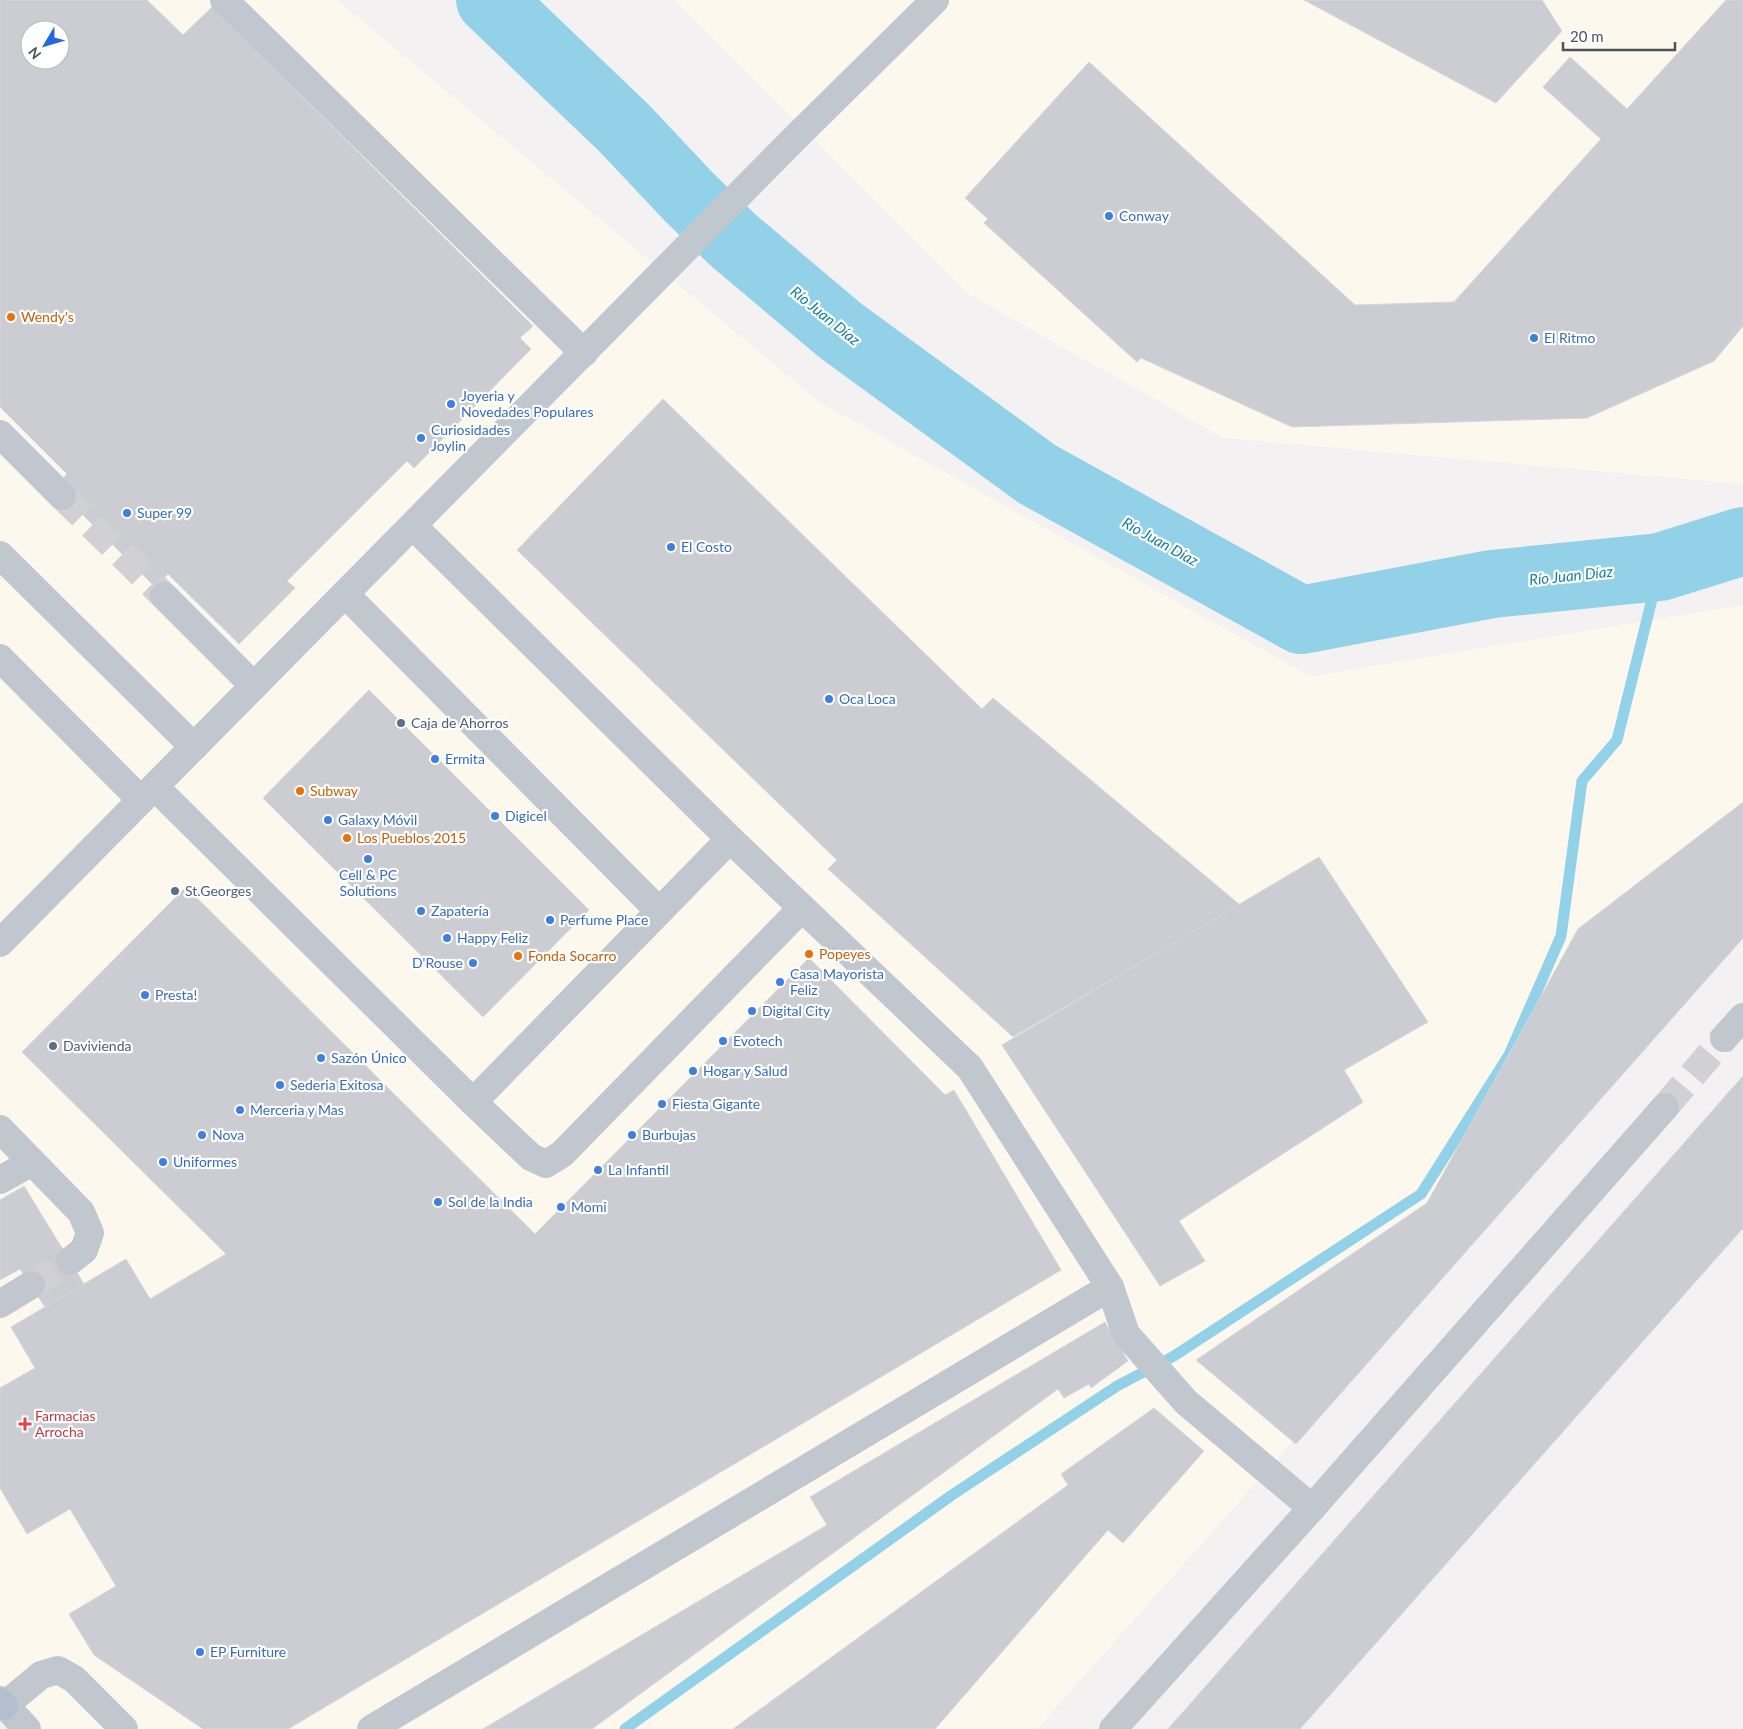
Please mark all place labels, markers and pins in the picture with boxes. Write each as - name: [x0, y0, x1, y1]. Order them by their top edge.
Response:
- place label: Conway: [1119, 207, 1170, 224]
- marker: Conway: [1103, 210, 1115, 222]
- place label: Wendy's: [21, 308, 74, 325]
- marker: Wendy's: [5, 311, 17, 323]
- place label: El Ritmo: [1544, 329, 1595, 346]
- marker: El Ritmo: [1528, 332, 1540, 344]
- place label: Joyeria y Novedades Populares: [461, 387, 593, 420]
- marker: Joyeria y Novedades Populares: [445, 398, 457, 410]
- place label: Curiosidades Joylin: [431, 421, 510, 454]
- marker: Curiosidades Joylin: [415, 432, 427, 444]
- place label: Super 99: [137, 504, 192, 521]
- marker: Super 99: [121, 507, 133, 519]
- place label: El Costo: [681, 538, 732, 555]
- marker: El Costo: [665, 541, 677, 553]
- place label: Oca Loca: [839, 690, 896, 707]
- marker: Oca Loca: [823, 693, 835, 705]
- place label: Caja de Ahorros: [411, 714, 509, 731]
- marker: Caja de Ahorros: [395, 717, 407, 729]
- place label: Ermita: [445, 750, 485, 767]
- marker: Ermita: [429, 753, 441, 765]
- place label: Subway: [310, 782, 359, 799]
- marker: Subway: [294, 785, 306, 797]
- place label: Digicel: [505, 807, 547, 824]
- marker: Digicel: [489, 810, 501, 822]
- place label: Galaxy Móvil: [338, 811, 417, 828]
- marker: Galaxy Móvil: [322, 814, 334, 826]
- place label: Los Pueblos 2015: [357, 829, 466, 846]
- marker: Los Pueblos 2015: [341, 832, 353, 844]
- marker: Cell & PC Solutions: [362, 853, 374, 865]
- place label: Cell & PC Solutions: [339, 866, 398, 899]
- place label: St.Georges: [185, 882, 251, 899]
- marker: St.Georges: [169, 885, 181, 897]
- place label: Zapatería: [431, 902, 489, 919]
- marker: Zapatería: [415, 905, 427, 917]
- place label: Perfume Place: [560, 911, 648, 928]
- marker: Perfume Place: [544, 914, 556, 926]
- place label: Happy Feliz: [457, 929, 528, 946]
- marker: Happy Feliz: [441, 932, 453, 944]
- place label: Popeyes: [819, 945, 871, 962]
- place label: Fonda Socarro: [528, 947, 616, 964]
- marker: Popeyes: [803, 948, 815, 960]
- marker: Fonda Socarro: [512, 950, 524, 962]
- place label: D'Rouse: [412, 954, 463, 971]
- marker: D'Rouse: [467, 957, 479, 969]
- place label: Casa Mayorista Feliz: [790, 965, 884, 998]
- marker: Casa Mayorista Feliz: [774, 976, 786, 988]
- place label: Presta!: [155, 986, 197, 1003]
- marker: Presta!: [139, 989, 151, 1001]
- place label: Digital City: [762, 1002, 831, 1019]
- marker: Digital City: [746, 1005, 758, 1017]
- place label: Evotech: [733, 1032, 782, 1049]
- marker: Evotech: [717, 1035, 729, 1047]
- place label: Davivienda: [63, 1037, 131, 1054]
- marker: Davivienda: [47, 1040, 59, 1052]
- place label: Sazón Único: [331, 1049, 407, 1066]
- marker: Sazón Único: [315, 1052, 327, 1064]
- place label: Hogar y Salud: [703, 1062, 788, 1079]
- marker: Hogar y Salud: [687, 1065, 699, 1077]
- place label: Sederia Exitosa: [290, 1076, 384, 1093]
- marker: Sederia Exitosa: [274, 1079, 286, 1091]
- place label: Fiesta Gigante: [672, 1095, 760, 1112]
- marker: Fiesta Gigante: [656, 1098, 668, 1110]
- place label: Merceria y Mas: [250, 1101, 344, 1118]
- marker: Merceria y Mas: [234, 1104, 246, 1116]
- place label: Nova: [212, 1126, 244, 1143]
- place label: Burbujas: [642, 1126, 696, 1143]
- marker: Nova: [196, 1129, 208, 1141]
- marker: Burbujas: [626, 1129, 638, 1141]
- place label: Uniformes: [173, 1153, 237, 1170]
- marker: Uniformes: [157, 1156, 169, 1168]
- place label: La Infantil: [608, 1161, 669, 1178]
- marker: La Infantil: [592, 1164, 604, 1176]
- place label: Sol de la India: [448, 1193, 533, 1210]
- marker: Sol de la India: [432, 1196, 444, 1208]
- place label: Momi: [571, 1198, 607, 1215]
- marker: Momi: [555, 1201, 567, 1213]
- place label: Farmacias Arrocha: [35, 1407, 96, 1440]
- marker: Farmacias Arrocha: [19, 1418, 31, 1430]
- place label: EP Furniture: [210, 1643, 286, 1660]
- marker: EP Furniture: [194, 1646, 206, 1658]

